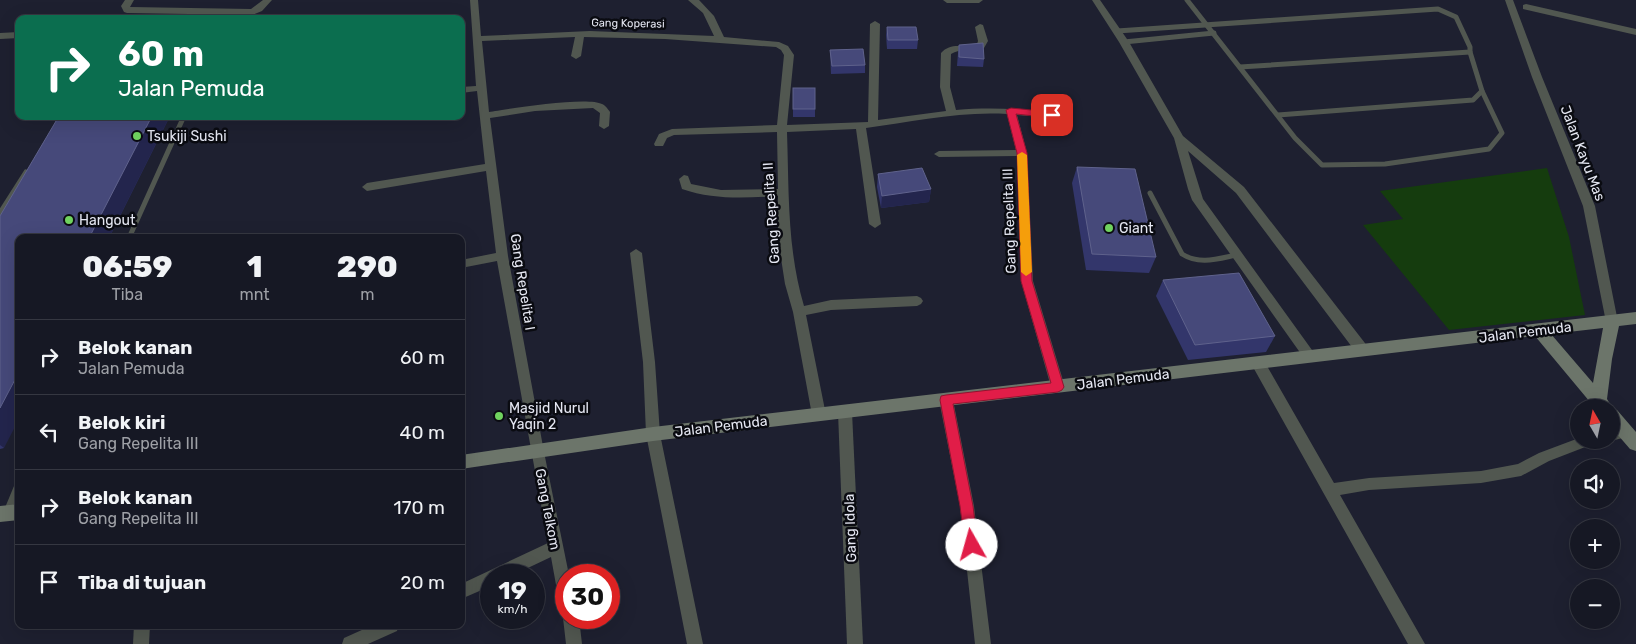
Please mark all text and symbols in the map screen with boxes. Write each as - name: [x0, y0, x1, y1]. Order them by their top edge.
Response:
- street label: Gang Koperasi: [591, 16, 665, 31]
- text: 60 m: [118, 33, 204, 75]
- icon: right: [35, 35, 100, 100]
- text: Jalan Pemuda: [118, 75, 265, 102]
- pin: [1031, 94, 1073, 136]
- icon: arrive: [1038, 101, 1066, 129]
- street label: Jalan Kayu Mas: [1556, 103, 1609, 203]
- place label: Tsukiji Sushi: [147, 128, 227, 145]
- marker: Tsukiji Sushi: [131, 130, 143, 142]
- street label: Gang Repelita II: [759, 162, 784, 264]
- street label: Gang Repelita III: [999, 168, 1020, 274]
- place label: Hangout: [79, 212, 136, 229]
- marker: Hangout: [63, 214, 75, 226]
- place label: Giant: [1119, 220, 1154, 237]
- marker: Giant: [1103, 222, 1115, 234]
- street label: Gang Repelita I: [506, 232, 539, 332]
- text: 06:59: [82, 249, 172, 285]
- text: 1: [247, 249, 262, 285]
- text: 290: [337, 249, 398, 285]
- text: Tiba: [112, 285, 143, 304]
- text: mnt: [240, 285, 270, 304]
- text: m: [360, 285, 374, 304]
- street label: Jalan Pemuda: [1478, 318, 1572, 347]
- text: Belok kanan: [78, 336, 193, 359]
- icon: right: [35, 343, 63, 371]
- text: 60 m: [400, 346, 445, 369]
- text: Jalan Pemuda: [78, 359, 185, 378]
- street label: Jalan Pemuda: [1076, 365, 1170, 394]
- north arrow: [1570, 399, 1620, 449]
- map controls: [1570, 399, 1620, 629]
- place label: Masjid Nurul Yaqin 2: [509, 400, 589, 433]
- marker: Masjid Nurul Yaqin 2: [493, 410, 505, 422]
- text: Belok kiri: [78, 411, 165, 434]
- street label: Jalan Pemuda: [674, 412, 768, 441]
- icon: left: [35, 418, 63, 446]
- text: 40 m: [400, 421, 445, 444]
- text: Gang Repelita III: [78, 434, 199, 453]
- button: sound: [1570, 459, 1620, 509]
- street label: Gang Telkom: [531, 467, 564, 551]
- text: Belok kanan: [78, 486, 193, 509]
- icon: right: [35, 493, 63, 521]
- street label: Gang Idola: [841, 493, 860, 563]
- text: 170 m: [394, 496, 445, 519]
- text: Gang Repelita III: [78, 509, 199, 528]
- position arrow: [945, 518, 997, 570]
- button: +: [1570, 519, 1620, 569]
- speed limit sign: 30: [555, 564, 620, 629]
- icon: arrive: [35, 568, 63, 596]
- text: Tiba di tujuan: [78, 571, 206, 594]
- text: 20 m: [400, 571, 445, 594]
- text: 19: [498, 576, 527, 605]
- button: −: [1570, 579, 1620, 629]
- text: km/h: [498, 602, 527, 616]

